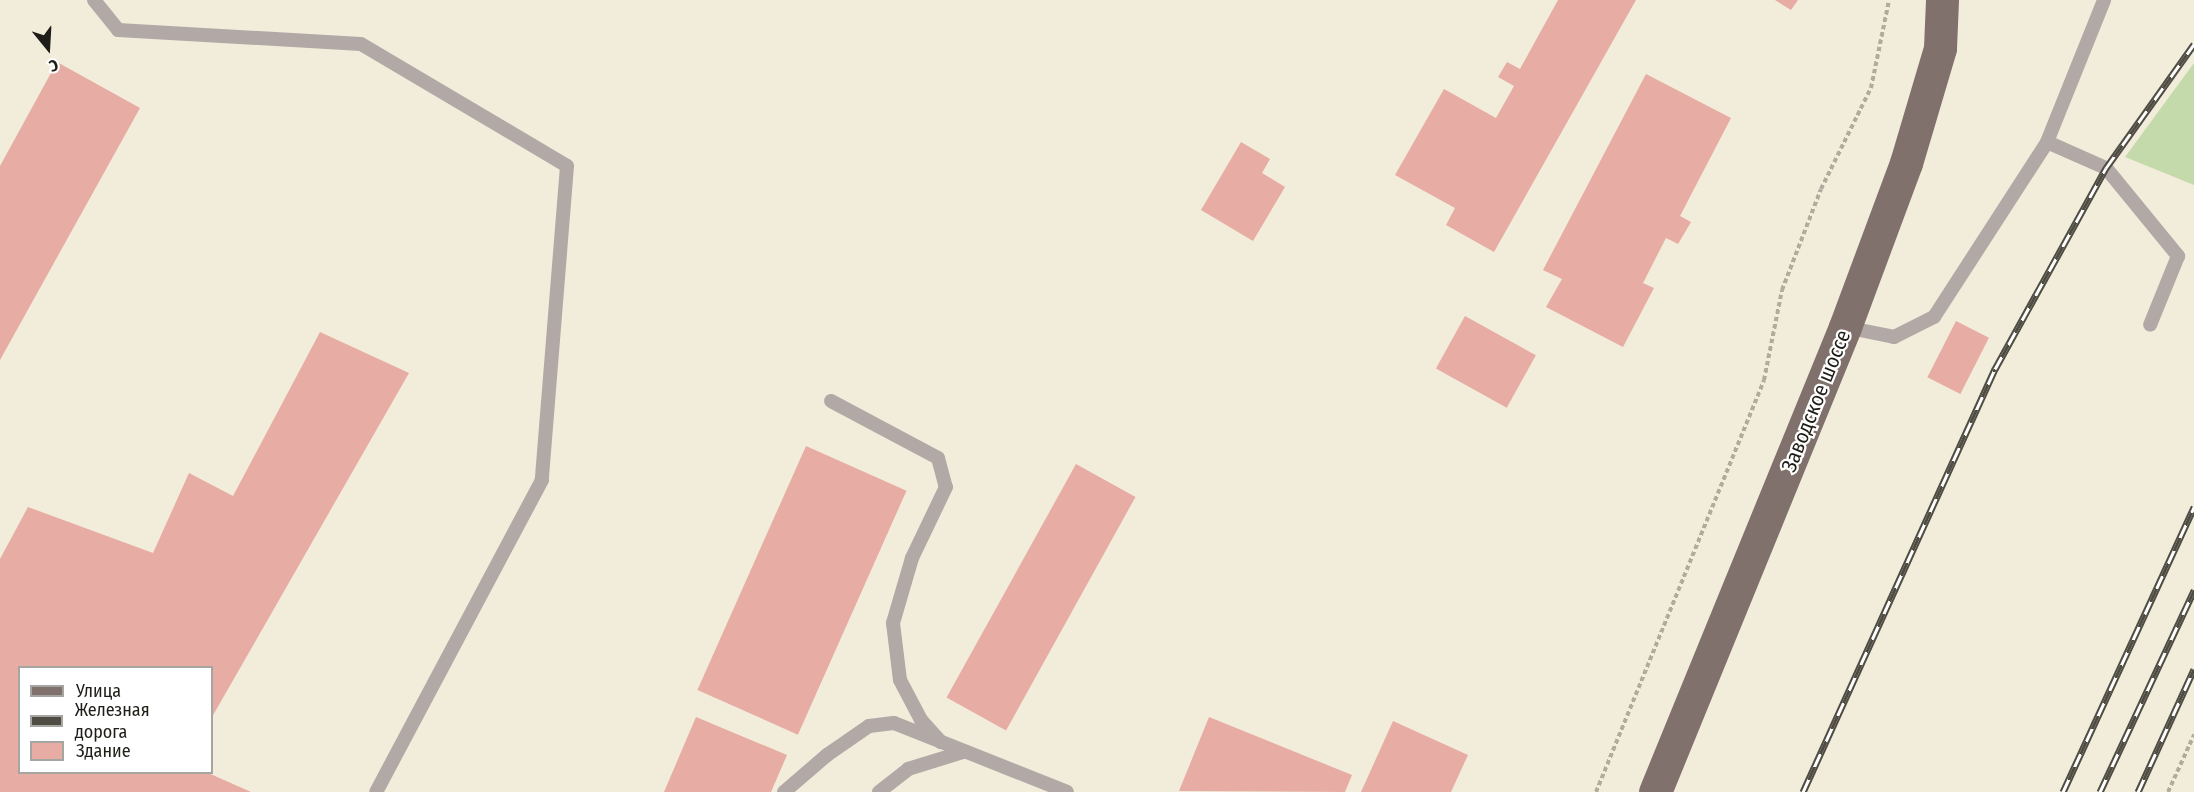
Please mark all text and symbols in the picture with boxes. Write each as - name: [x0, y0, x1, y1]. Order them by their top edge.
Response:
- north arrow: [18, 18, 78, 78]
- text: С: [47, 55, 61, 76]
- street label: Заводское шоссе: [1776, 326, 1856, 476]
- legend: [18, 666, 213, 774]
- text: Улица: [76, 680, 121, 702]
- text: Железная дорога: [75, 699, 150, 743]
- text: Здание: [76, 740, 131, 762]

